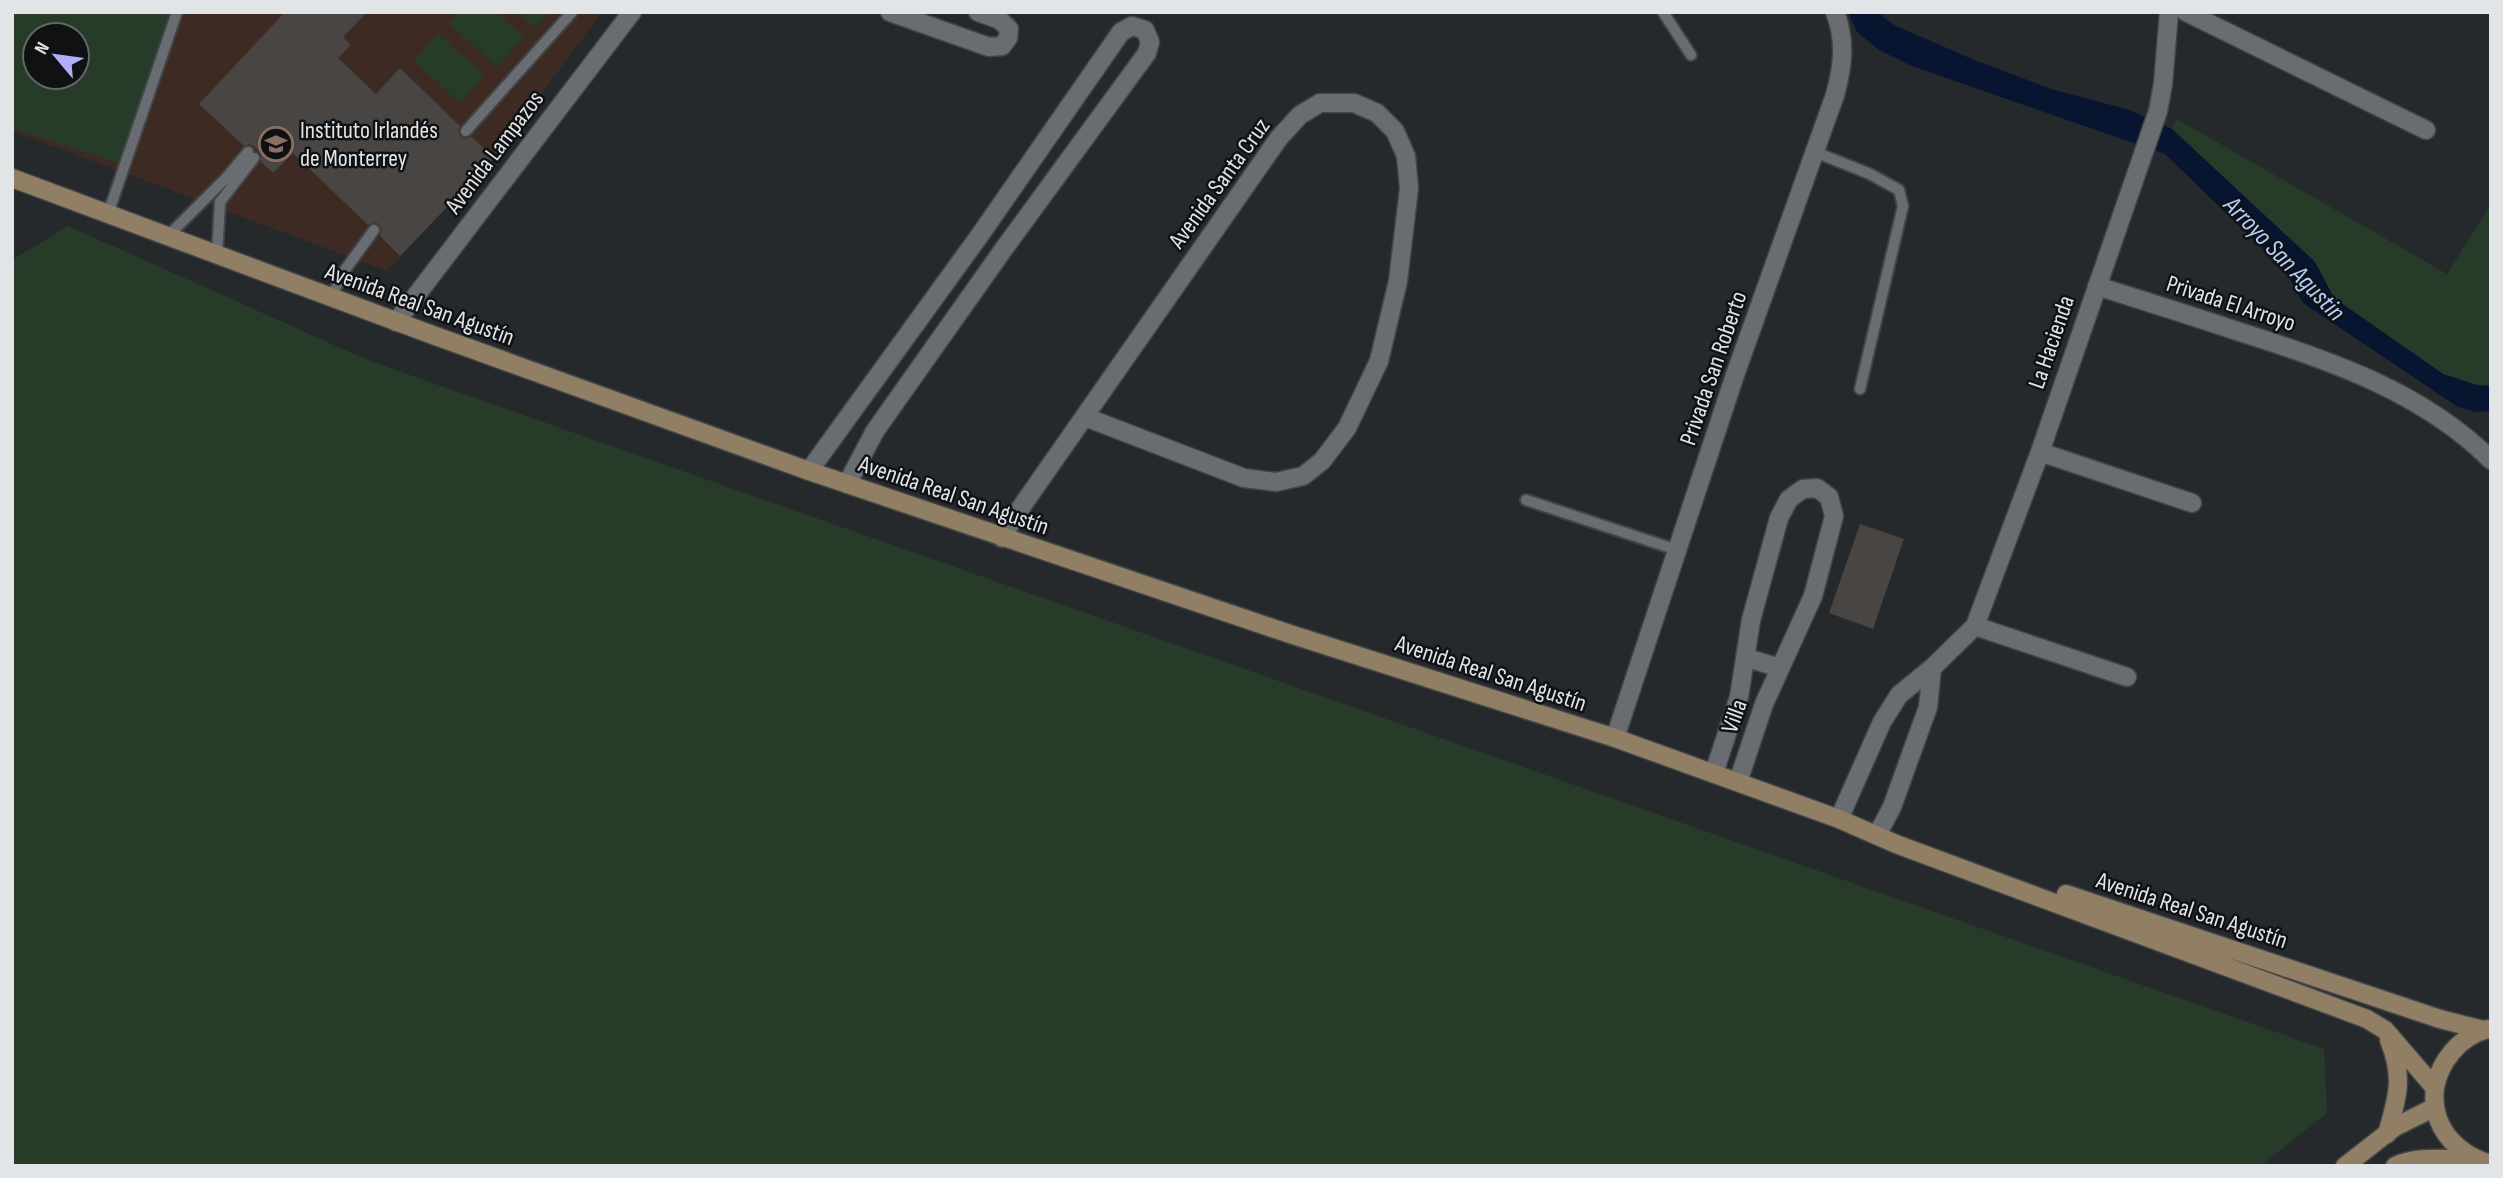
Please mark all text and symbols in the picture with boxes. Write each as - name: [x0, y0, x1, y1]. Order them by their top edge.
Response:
- north arrow: [21, 21, 91, 91]
- text: N: [30, 38, 55, 59]
- street label: Avenida Lampazos: [438, 85, 550, 220]
- street label: Avenida Santa Cruz: [1162, 112, 1277, 255]
- place label: Instituto Irlandés de Monterrey: [300, 116, 438, 173]
- school or university icon: Instituto Irlandés de Monterrey: [257, 125, 295, 163]
- water label: Arroyo San Agustin: [2216, 189, 2351, 328]
- street label: Avenida Real San Agustín: [320, 256, 518, 352]
- street label: Privada El Arroyo: [2163, 269, 2299, 338]
- street label: Privada San Roberto: [1674, 287, 1753, 449]
- street label: La Hacienda: [2022, 292, 2081, 393]
- street label: Avenida Real San Agustín: [854, 449, 1053, 542]
- street label: Avenida Real San Agustín: [1391, 629, 1590, 718]
- street label: Villa: [1715, 696, 1754, 737]
- street label: Avenida Real San Agustín: [2092, 866, 2291, 955]

